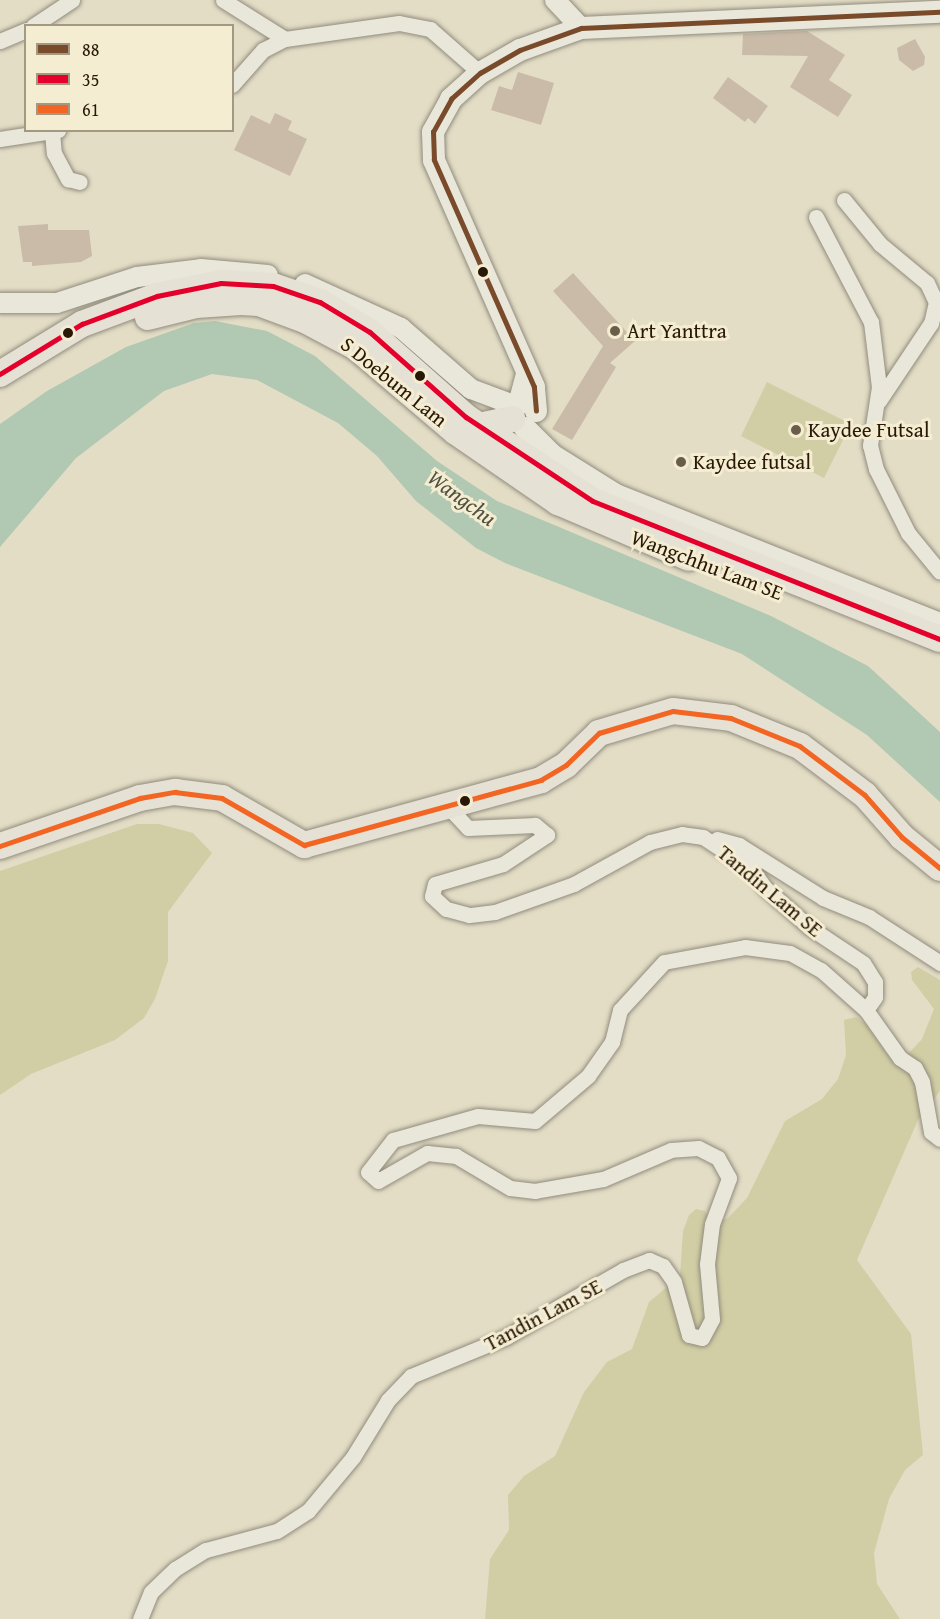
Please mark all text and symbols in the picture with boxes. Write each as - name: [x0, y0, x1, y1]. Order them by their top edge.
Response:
- legend: [24, 24, 234, 132]
- text: 88: [82, 36, 99, 63]
- text: 35: [82, 66, 99, 93]
- text: 61: [82, 96, 99, 123]
- unlabelled marker: [477, 266, 489, 278]
- place label: Art Yanttra: [627, 318, 727, 344]
- marker: Art Yanttra: [608, 324, 622, 338]
- unlabelled marker: [62, 327, 74, 339]
- street label: S Doebum Lam: [336, 331, 452, 433]
- unlabelled marker: [414, 370, 426, 382]
- place label: Kaydee Futsal: [808, 417, 930, 443]
- marker: Kaydee Futsal: [789, 423, 803, 437]
- place label: Kaydee futsal: [693, 449, 811, 475]
- marker: Kaydee futsal: [674, 455, 688, 469]
- water label: Wangchu: [422, 464, 502, 532]
- street label: Wangchhu Lam SE: [628, 524, 786, 606]
- unlabelled marker: [459, 795, 471, 807]
- street label: Tandin Lam SE: [712, 840, 828, 942]
- street label: Tandin Lam SE: [480, 1274, 606, 1356]

